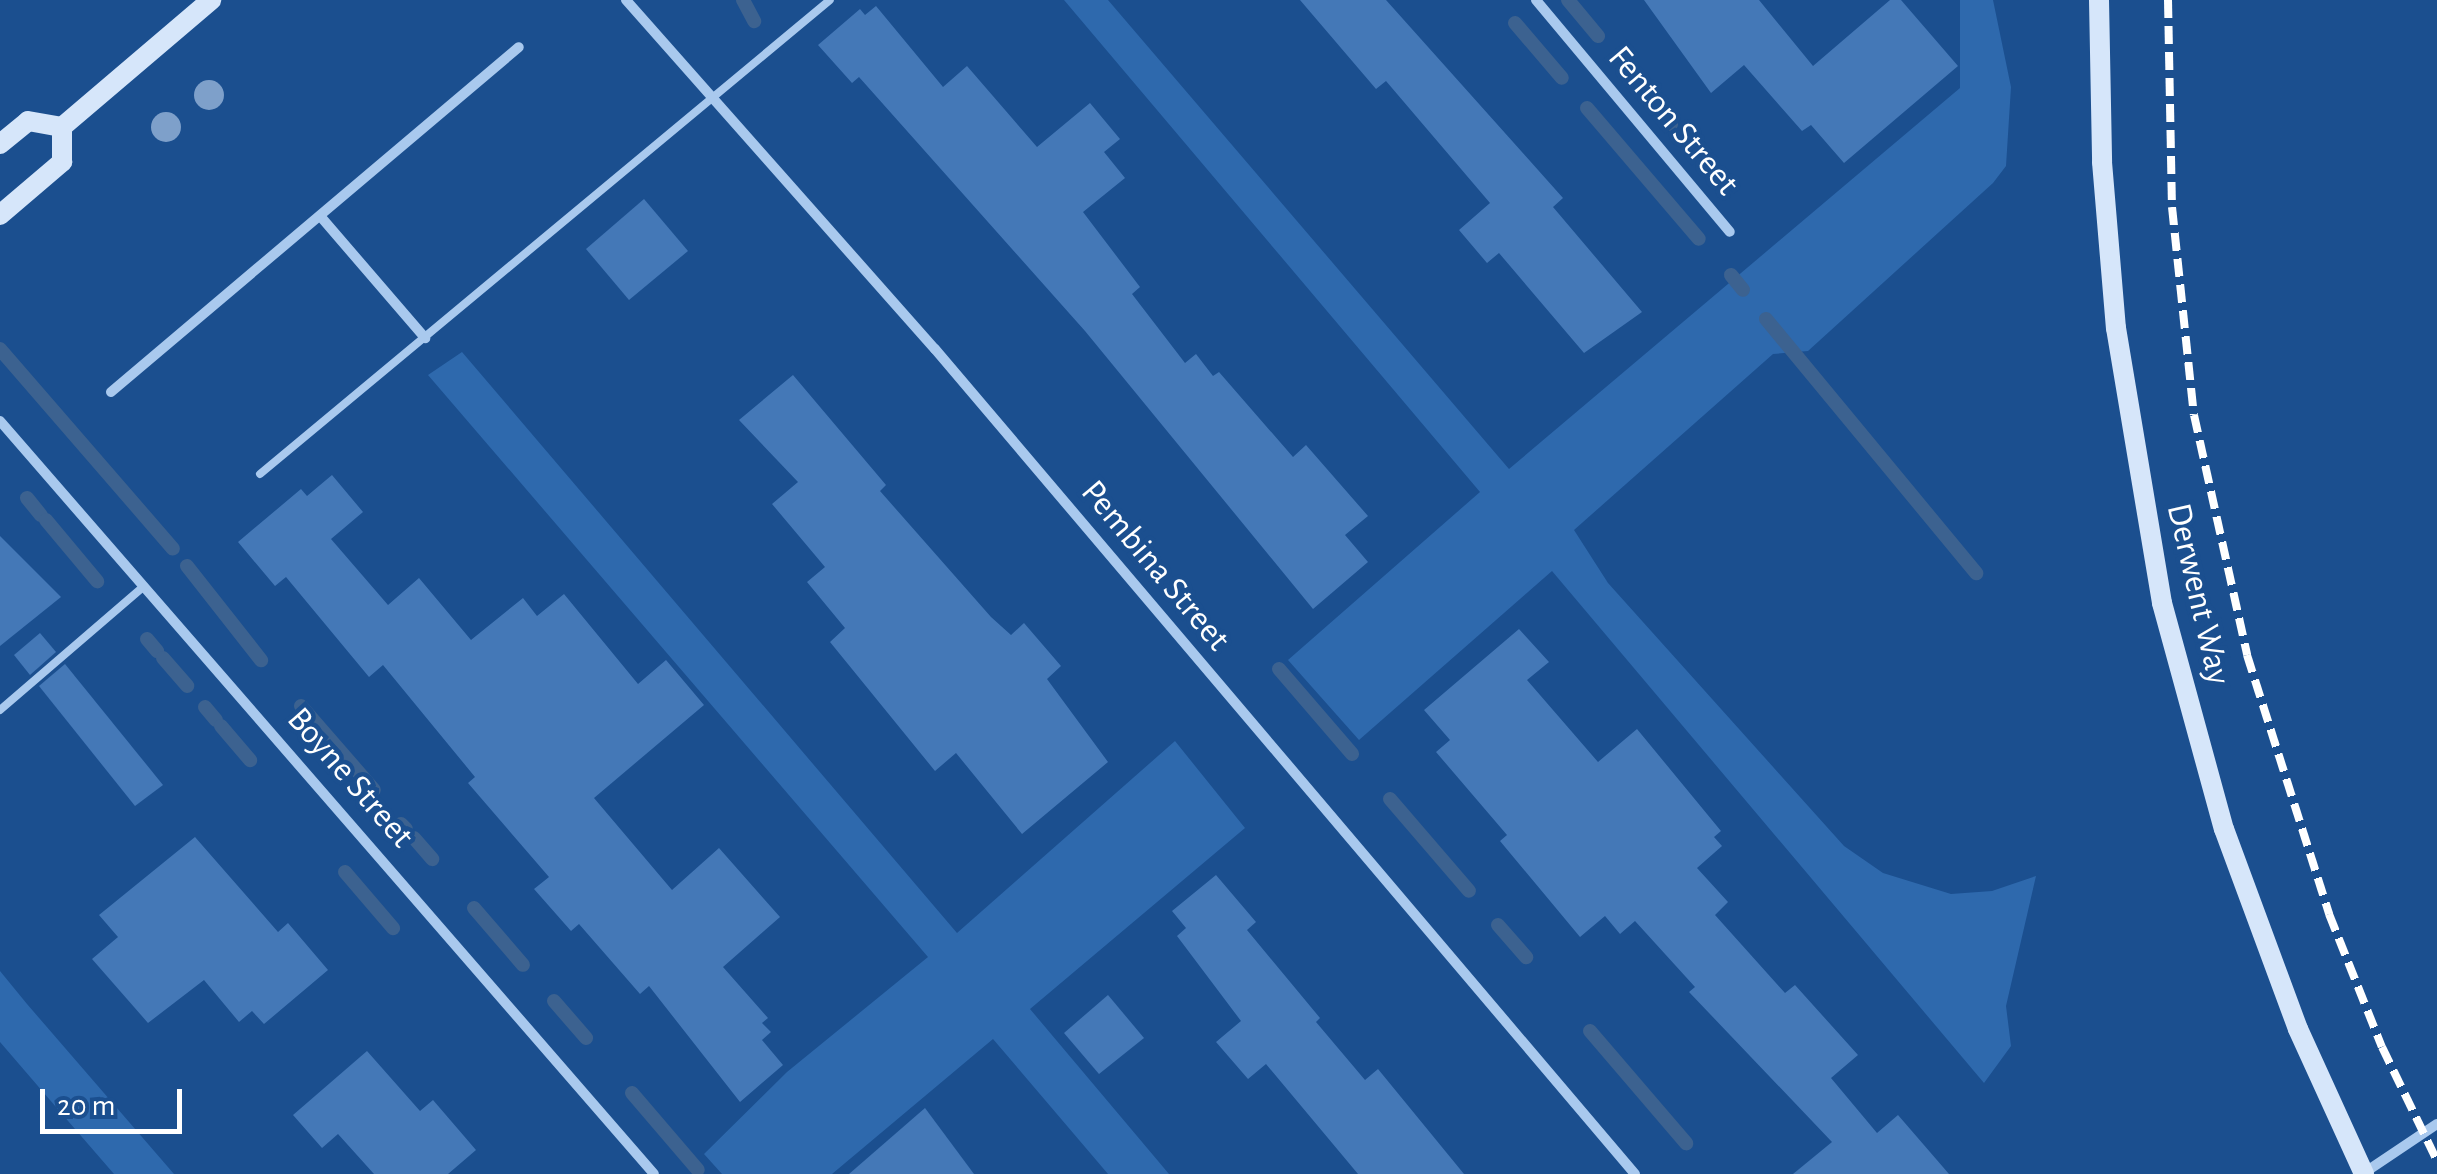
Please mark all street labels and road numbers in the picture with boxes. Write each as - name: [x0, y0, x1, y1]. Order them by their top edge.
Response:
- street label: Fenton Street: [1598, 38, 1748, 204]
- street label: Pembina Street: [1072, 472, 1238, 660]
- street label: Derwent Way: [2157, 499, 2239, 689]
- street label: Boyne Street: [278, 699, 422, 857]

